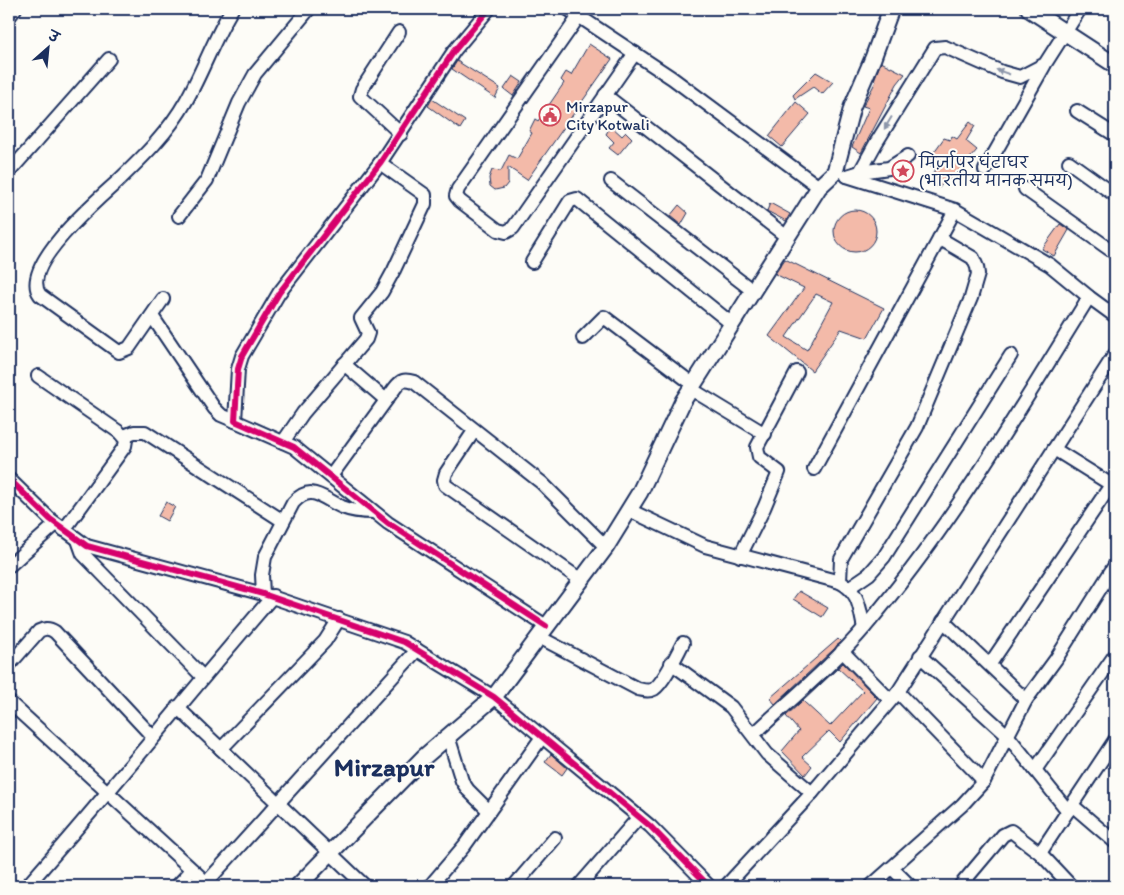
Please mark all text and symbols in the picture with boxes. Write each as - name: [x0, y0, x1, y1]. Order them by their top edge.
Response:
- north arrow: [22, 22, 72, 72]
- text: उ: [44, 26, 63, 47]
- one-way arrow: [996, 68, 1011, 75]
- place label: Mirzapur City Kotwali: [566, 97, 650, 134]
- public building icon: Mirzapur City Kotwali: [538, 103, 562, 127]
- one-way arrow: [883, 116, 892, 129]
- place label: मिर्ज़ापुर घंटाघर (भारतीय मानक समय): [918, 150, 1073, 190]
- place icon: मिर्ज़ापुर घंटाघर (भारतीय मानक समय): [891, 159, 915, 183]
- district label: Mirzapur: [334, 751, 435, 783]

